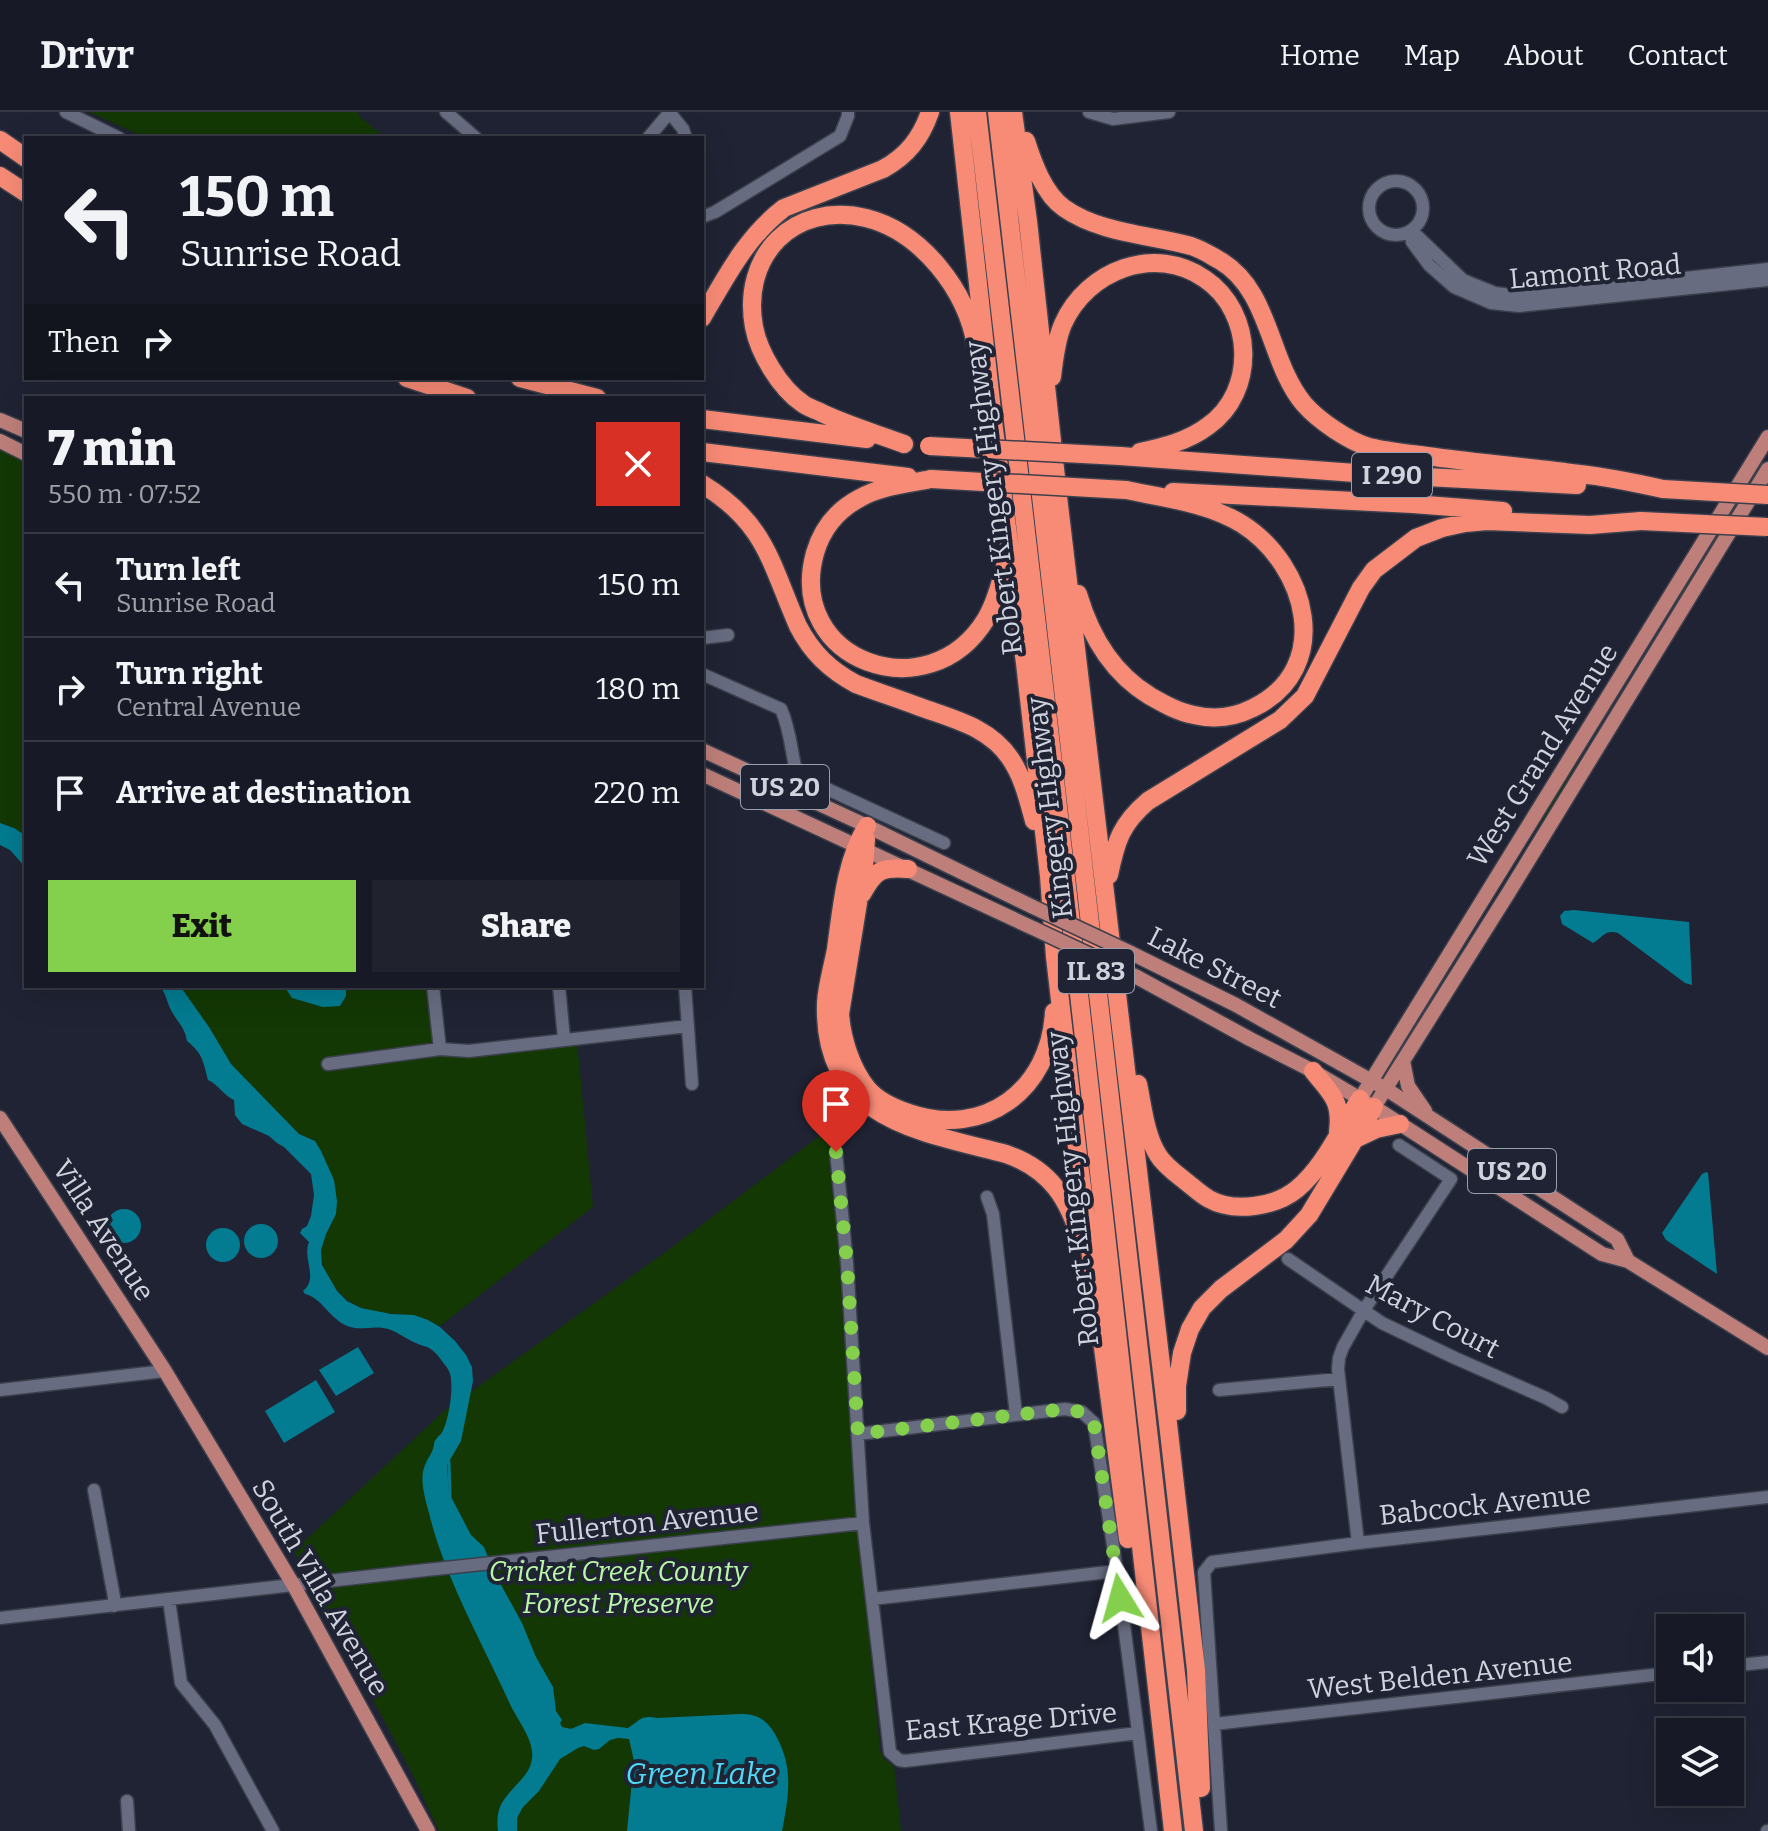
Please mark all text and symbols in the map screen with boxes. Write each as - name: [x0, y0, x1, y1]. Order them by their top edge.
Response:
- text: Drivr: [40, 32, 134, 78]
- text: Home: [1280, 39, 1360, 72]
- text: Map: [1404, 39, 1460, 72]
- text: About: [1504, 39, 1584, 72]
- text: Contact: [1628, 39, 1728, 72]
- text: 150 m: [180, 164, 334, 231]
- icon: left: [48, 168, 152, 272]
- text: Sunrise Road: [180, 232, 401, 276]
- street label: Lamont Road: [1508, 248, 1682, 295]
- icon: right: [135, 320, 179, 364]
- text: Then: [48, 324, 119, 360]
- street label: Robert Kingery Highway: [958, 339, 1029, 657]
- text: 7 min: [48, 420, 176, 478]
- button: close: [596, 422, 680, 506]
- road number: I 290: [1352, 453, 1432, 497]
- text: 550 m · 07:52: [48, 479, 201, 510]
- text: Turn left: [116, 552, 241, 588]
- icon: left: [48, 563, 92, 607]
- text: 150 m: [598, 567, 680, 603]
- text: Sunrise Road: [116, 588, 276, 619]
- street label: West Grand Avenue: [1460, 638, 1624, 873]
- text: Turn right: [116, 656, 263, 692]
- icon: right: [48, 667, 92, 711]
- text: 180 m: [596, 671, 680, 707]
- text: Central Avenue: [116, 692, 301, 723]
- street label: Kingery Highway: [1020, 695, 1079, 921]
- road number: US 20: [741, 765, 829, 809]
- icon: arrive: [48, 771, 92, 815]
- text: Arrive at destination: [116, 775, 411, 811]
- text: 220 m: [594, 775, 680, 811]
- button: Exit: [48, 880, 356, 972]
- button: Share: [372, 880, 680, 972]
- street label: Lake Street: [1143, 920, 1287, 1015]
- road number: IL 83: [1058, 949, 1134, 993]
- street label: Robert Kingery Highway: [1040, 1030, 1105, 1348]
- pin: [802, 1070, 870, 1152]
- icon: arrive: [814, 1082, 858, 1126]
- road number: US 20: [1468, 1149, 1556, 1193]
- street label: Villa Avenue: [46, 1154, 161, 1307]
- street label: Mary Court: [1360, 1268, 1505, 1365]
- street label: South Villa Avenue: [245, 1473, 396, 1701]
- street label: Babcock Avenue: [1378, 1477, 1593, 1532]
- street label: Fullerton Avenue: [534, 1494, 760, 1551]
- park label: Cricket Creek County Forest Preserve: [489, 1555, 749, 1620]
- position arrow: [1078, 1556, 1162, 1640]
- map controls: [1656, 1614, 1744, 1806]
- button: sound: [1656, 1614, 1744, 1702]
- street label: West Belden Avenue: [1306, 1645, 1574, 1706]
- street label: East Krage Drive: [904, 1696, 1118, 1747]
- button: layers: [1656, 1718, 1744, 1806]
- water label: Green Lake: [626, 1756, 776, 1792]

